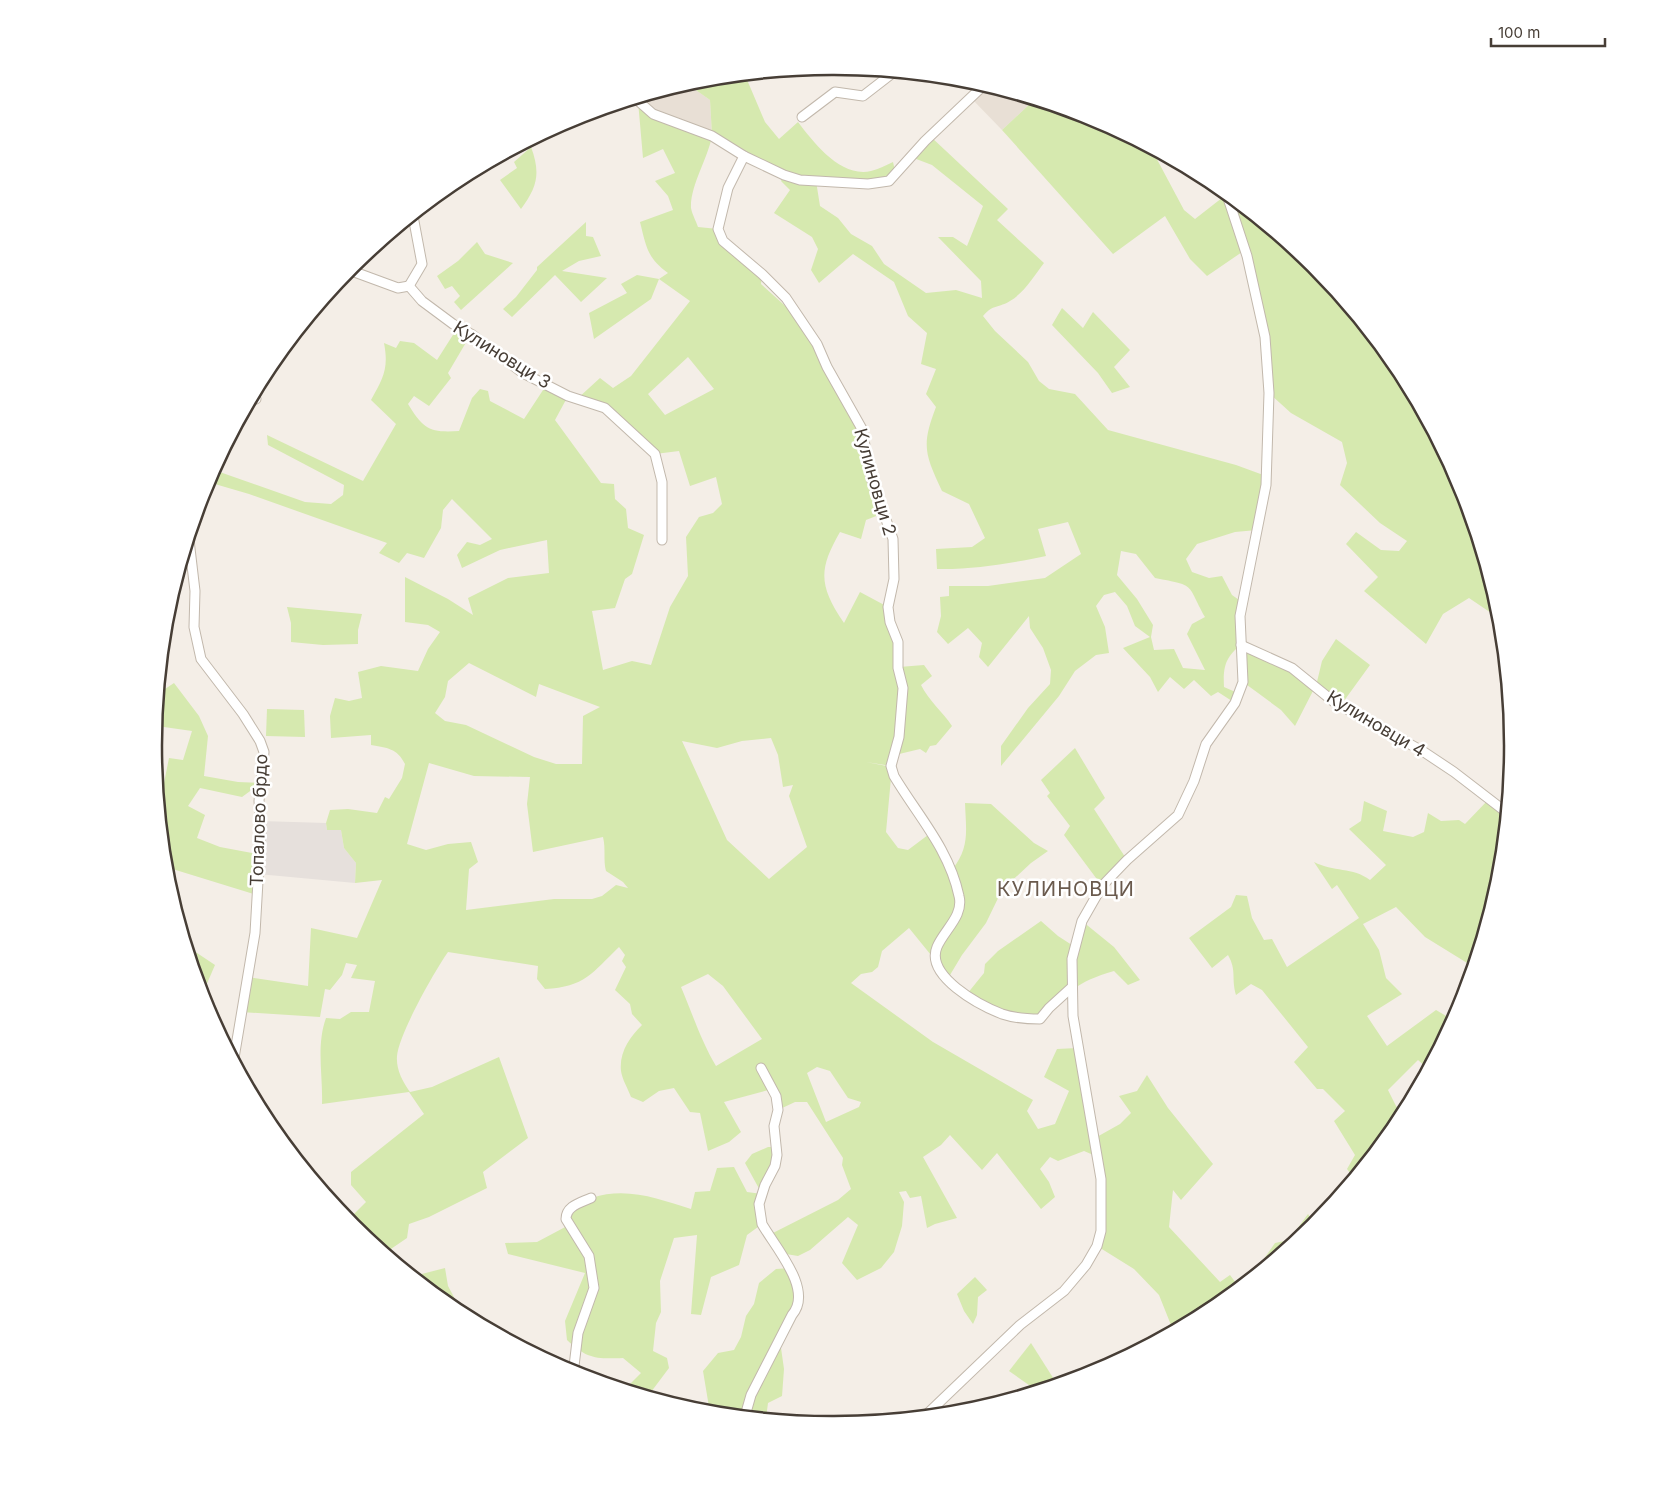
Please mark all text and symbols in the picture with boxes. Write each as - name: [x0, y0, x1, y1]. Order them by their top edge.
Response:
- scale bar: [1491, 15, 1605, 47]
- text: 100 m: [1498, 23, 1540, 42]
- street label: Кулиновци 3: [450, 316, 555, 393]
- street label: Кулиновци 2: [850, 426, 901, 538]
- street label: Кулиновци 4: [1323, 686, 1429, 761]
- street label: Топалово брдо: [246, 753, 271, 887]
- district label: КУЛИНОВЦИ: [997, 877, 1135, 901]

